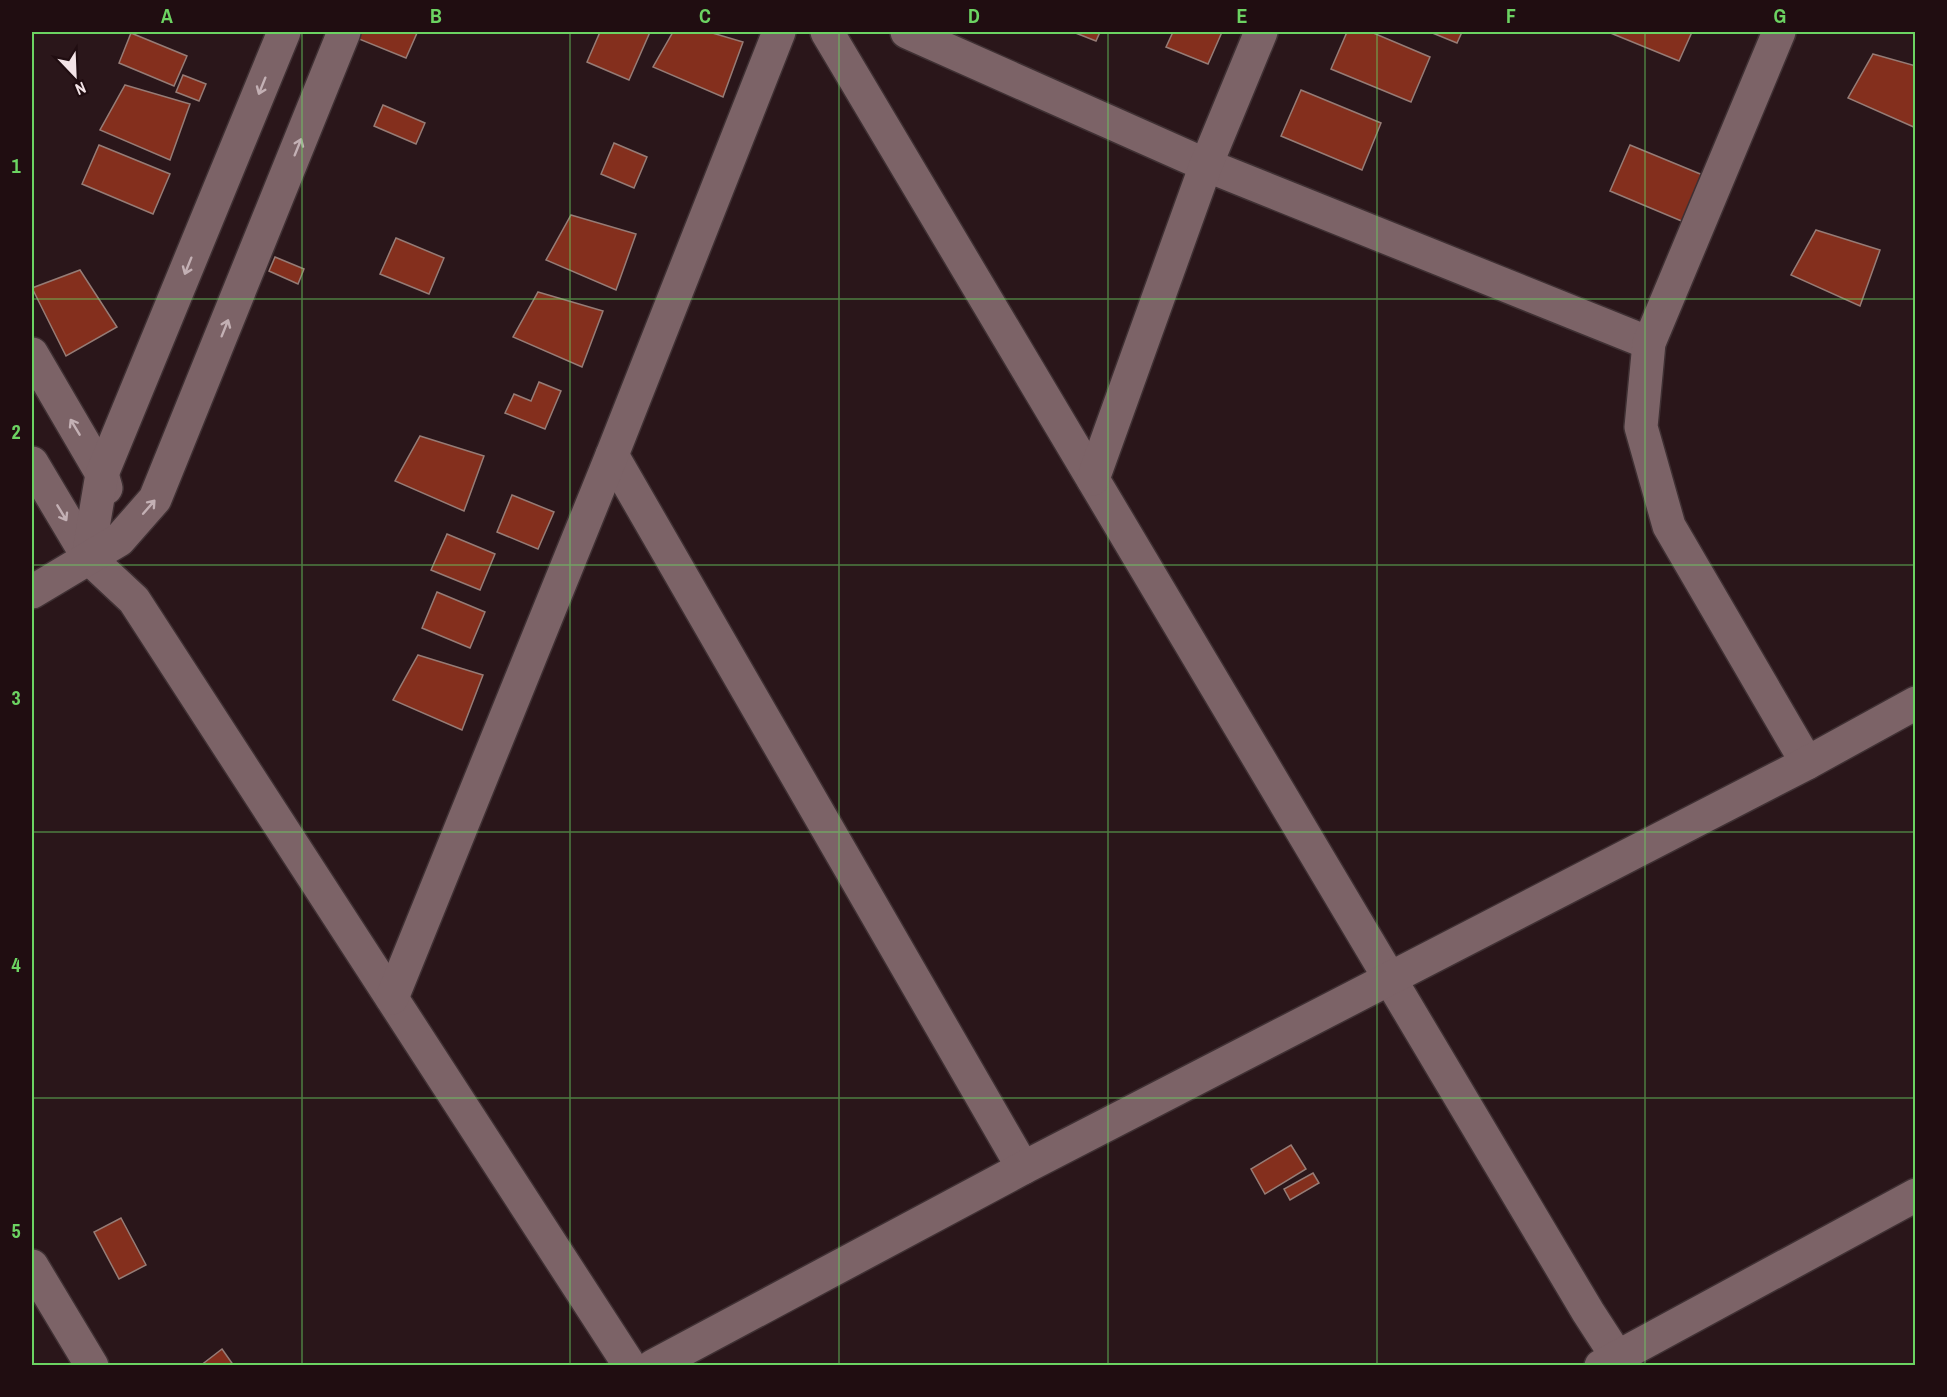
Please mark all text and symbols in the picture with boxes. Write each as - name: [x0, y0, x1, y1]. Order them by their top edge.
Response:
- text: A: [161, 2, 173, 29]
- text: B: [430, 2, 442, 29]
- text: C: [699, 2, 711, 29]
- text: D: [968, 2, 980, 29]
- text: E: [1237, 2, 1248, 29]
- text: F: [1506, 2, 1516, 29]
- text: G: [1774, 2, 1786, 29]
- north arrow: [45, 45, 105, 105]
- one-way arrow: [256, 76, 267, 94]
- text: N: [72, 77, 90, 101]
- one-way arrow: [293, 138, 304, 157]
- text: 1: [11, 152, 21, 179]
- one-way arrow: [182, 256, 193, 275]
- one-way arrow: [220, 319, 231, 338]
- text: 2: [11, 418, 21, 445]
- one-way arrow: [69, 419, 81, 436]
- one-way arrow: [142, 499, 155, 515]
- one-way arrow: [56, 504, 68, 521]
- text: 3: [11, 684, 21, 711]
- text: 4: [11, 951, 21, 978]
- text: 5: [11, 1217, 21, 1244]

